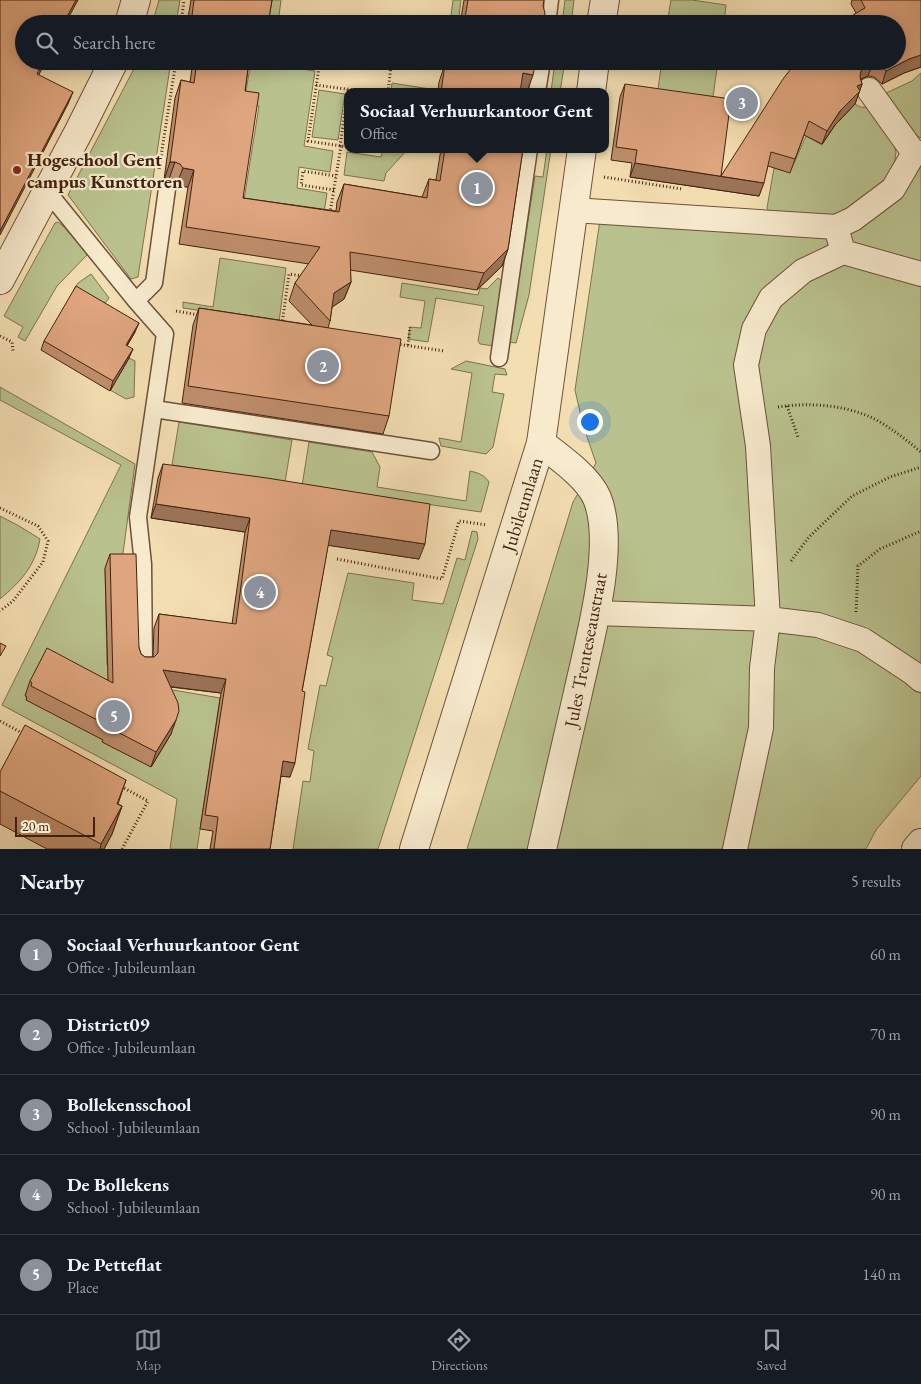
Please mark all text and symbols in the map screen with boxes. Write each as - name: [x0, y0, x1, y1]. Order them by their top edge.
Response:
- search box: [15, 15, 906, 70]
- icon: search: [33, 29, 61, 57]
- text: Search here: [73, 30, 155, 55]
- pin: 3: [726, 84, 758, 122]
- popup: [344, 88, 609, 153]
- text: Sociaal Verhuurkantoor Gent: [360, 98, 593, 123]
- text: Office: [360, 123, 397, 144]
- place label: Hogeschool Gent campus Kunsttoren: [27, 147, 183, 194]
- marker: Hogeschool Gent campus Kunsttoren: [11, 164, 23, 176]
- pin: 1: [461, 169, 493, 207]
- pin: 2: [307, 347, 339, 385]
- your location: [577, 409, 603, 435]
- street label: Jubileumlaan: [495, 454, 549, 557]
- street label: Jules Trenteseaustraat: [558, 571, 613, 732]
- pin: 4: [244, 573, 276, 611]
- pin: 5: [98, 697, 130, 735]
- scale bar: [15, 814, 95, 837]
- text: 20 m: [22, 817, 49, 835]
- text: Nearby: [20, 868, 84, 895]
- text: 5 results: [851, 871, 901, 892]
- text: Sociaal Verhuurkantoor Gent: [67, 932, 299, 957]
- text: 1: [32, 944, 40, 965]
- text: 60 m: [870, 944, 901, 965]
- text: Office · Jubileumlaan: [67, 957, 196, 978]
- text: District09: [67, 1012, 150, 1037]
- text: 2: [32, 1024, 40, 1045]
- text: 70 m: [870, 1024, 901, 1045]
- text: Office · Jubileumlaan: [67, 1037, 196, 1058]
- text: Bollekensschool: [67, 1092, 191, 1117]
- text: 3: [32, 1104, 40, 1125]
- text: 90 m: [870, 1104, 901, 1125]
- text: School · Jubileumlaan: [67, 1117, 200, 1138]
- text: De Bollekens: [67, 1172, 169, 1197]
- text: 4: [32, 1184, 40, 1205]
- text: 90 m: [870, 1184, 901, 1205]
- text: School · Jubileumlaan: [67, 1197, 200, 1218]
- text: De Petteflat: [67, 1252, 162, 1277]
- text: 5: [32, 1264, 40, 1285]
- text: 140 m: [862, 1264, 901, 1285]
- text: Place: [67, 1277, 99, 1298]
- tab: Map: [134, 1326, 162, 1374]
- tab: Directions: [431, 1326, 488, 1374]
- tab: Saved: [757, 1326, 787, 1374]

